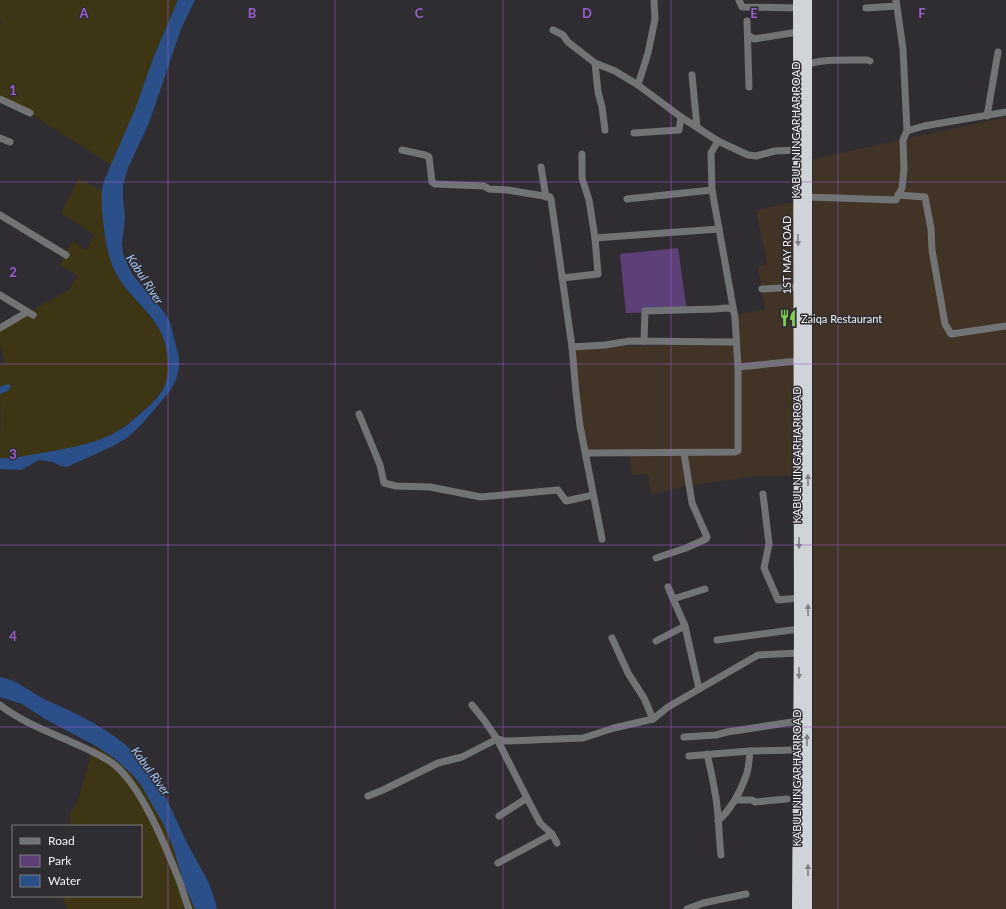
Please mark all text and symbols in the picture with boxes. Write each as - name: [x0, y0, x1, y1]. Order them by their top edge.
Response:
- text: A: [78, 5, 89, 21]
- text: B: [248, 5, 257, 21]
- text: C: [415, 5, 424, 21]
- text: D: [582, 5, 592, 21]
- text: E: [750, 5, 758, 21]
- text: F: [918, 5, 926, 21]
- street label: KABUL NINGARHAR ROAD: [789, 61, 802, 199]
- text: 1: [9, 82, 17, 98]
- street label: 1ST MAY ROAD: [780, 216, 793, 294]
- one-way arrow: [795, 234, 801, 247]
- water label: Kabul River: [123, 251, 167, 308]
- text: 2: [9, 264, 17, 280]
- restaurant icon: Zaiqa Restaurant: [778, 308, 798, 328]
- place label: Zaiqa Restaurant: [801, 312, 882, 325]
- street label: KABUL NINGARHAR ROAD: [790, 386, 803, 524]
- text: 3: [9, 446, 17, 462]
- one-way arrow: [805, 473, 811, 486]
- one-way arrow: [796, 537, 802, 550]
- one-way arrow: [805, 603, 811, 616]
- text: 4: [9, 628, 17, 644]
- one-way arrow: [796, 667, 802, 680]
- street label: KABUL NINGARHAR ROAD: [790, 709, 803, 847]
- one-way arrow: [804, 733, 810, 746]
- water label: Kabul River: [128, 744, 174, 799]
- legend: [12, 825, 142, 897]
- text: Road: [48, 833, 75, 848]
- text: Park: [48, 853, 72, 868]
- one-way arrow: [805, 863, 811, 876]
- text: Water: [48, 873, 81, 888]

